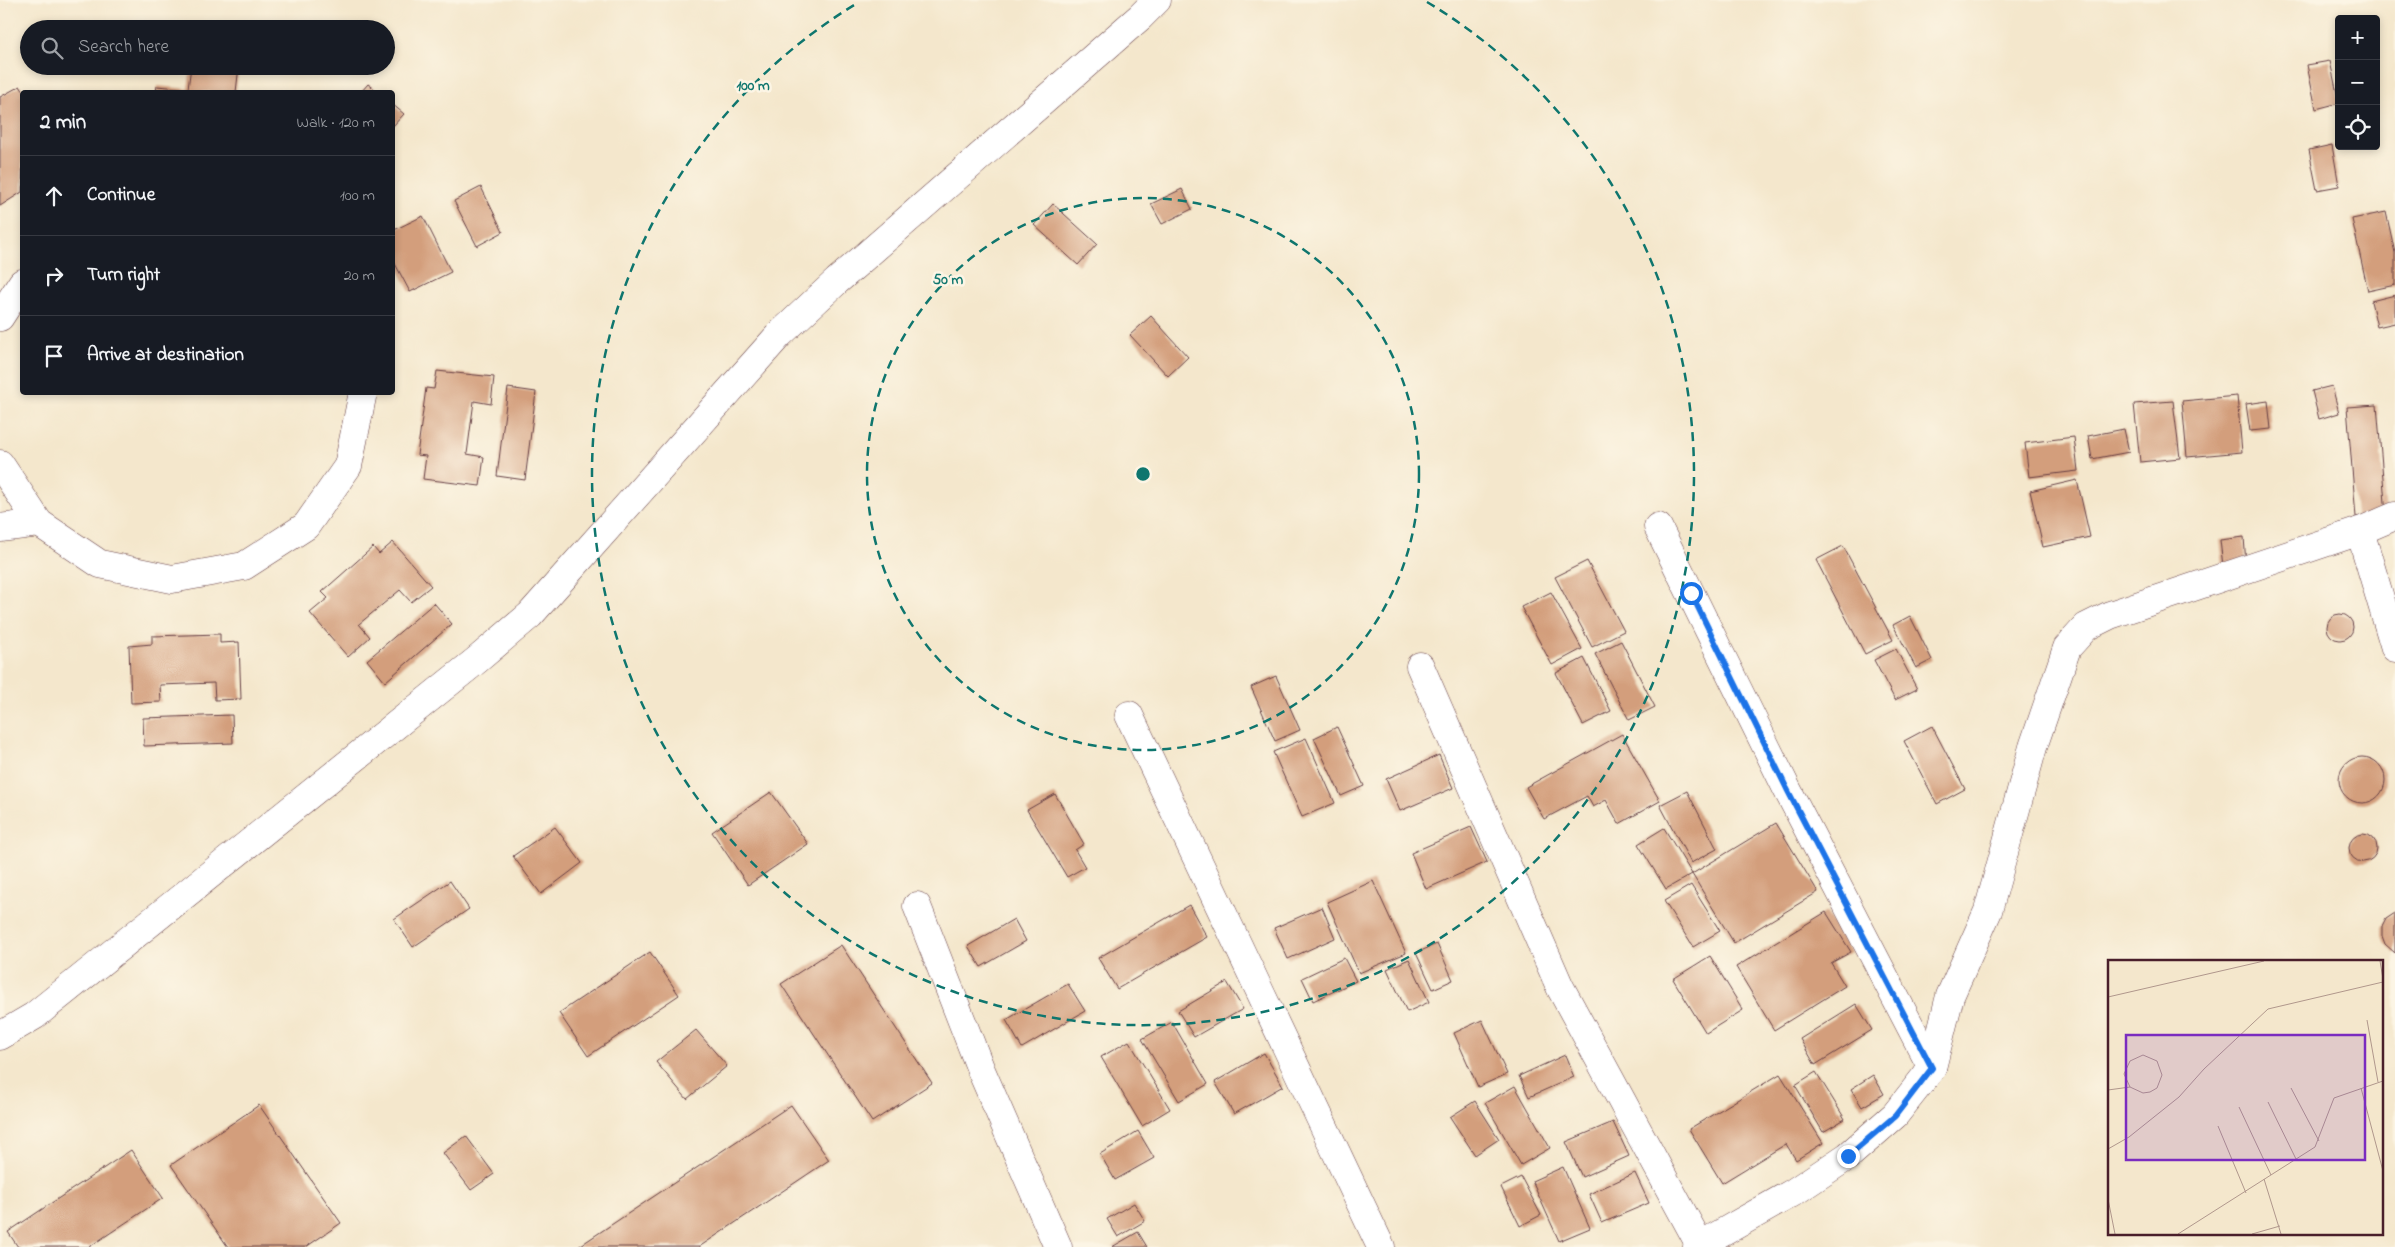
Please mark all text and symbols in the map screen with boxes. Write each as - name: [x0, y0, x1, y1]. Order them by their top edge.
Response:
- map controls: [2335, 15, 2380, 150]
- button: +: [2335, 15, 2380, 60]
- search box: [20, 20, 395, 75]
- icon: search: [38, 34, 66, 62]
- text: Search here: [78, 34, 169, 61]
- button: −: [2335, 60, 2380, 105]
- text: 100 m: [736, 75, 770, 97]
- button: locate: [2335, 105, 2380, 150]
- text: 2 min: [40, 108, 86, 138]
- text: Walk · 120 m: [296, 111, 375, 135]
- icon: ahead: [40, 182, 68, 210]
- text: Continue: [87, 182, 155, 209]
- text: 100 m: [340, 184, 375, 208]
- icon: right: [40, 262, 68, 290]
- text: Turn right: [87, 262, 160, 289]
- text: 20 m: [344, 264, 375, 288]
- text: 50 m: [933, 269, 964, 291]
- icon: arrive: [40, 342, 68, 370]
- text: Arrive at destination: [87, 342, 244, 369]
- centre of rings: [1134, 465, 1152, 483]
- route start: [1680, 582, 1703, 605]
- inset map: [2108, 960, 2382, 1234]
- route end: [1837, 1145, 1860, 1168]

